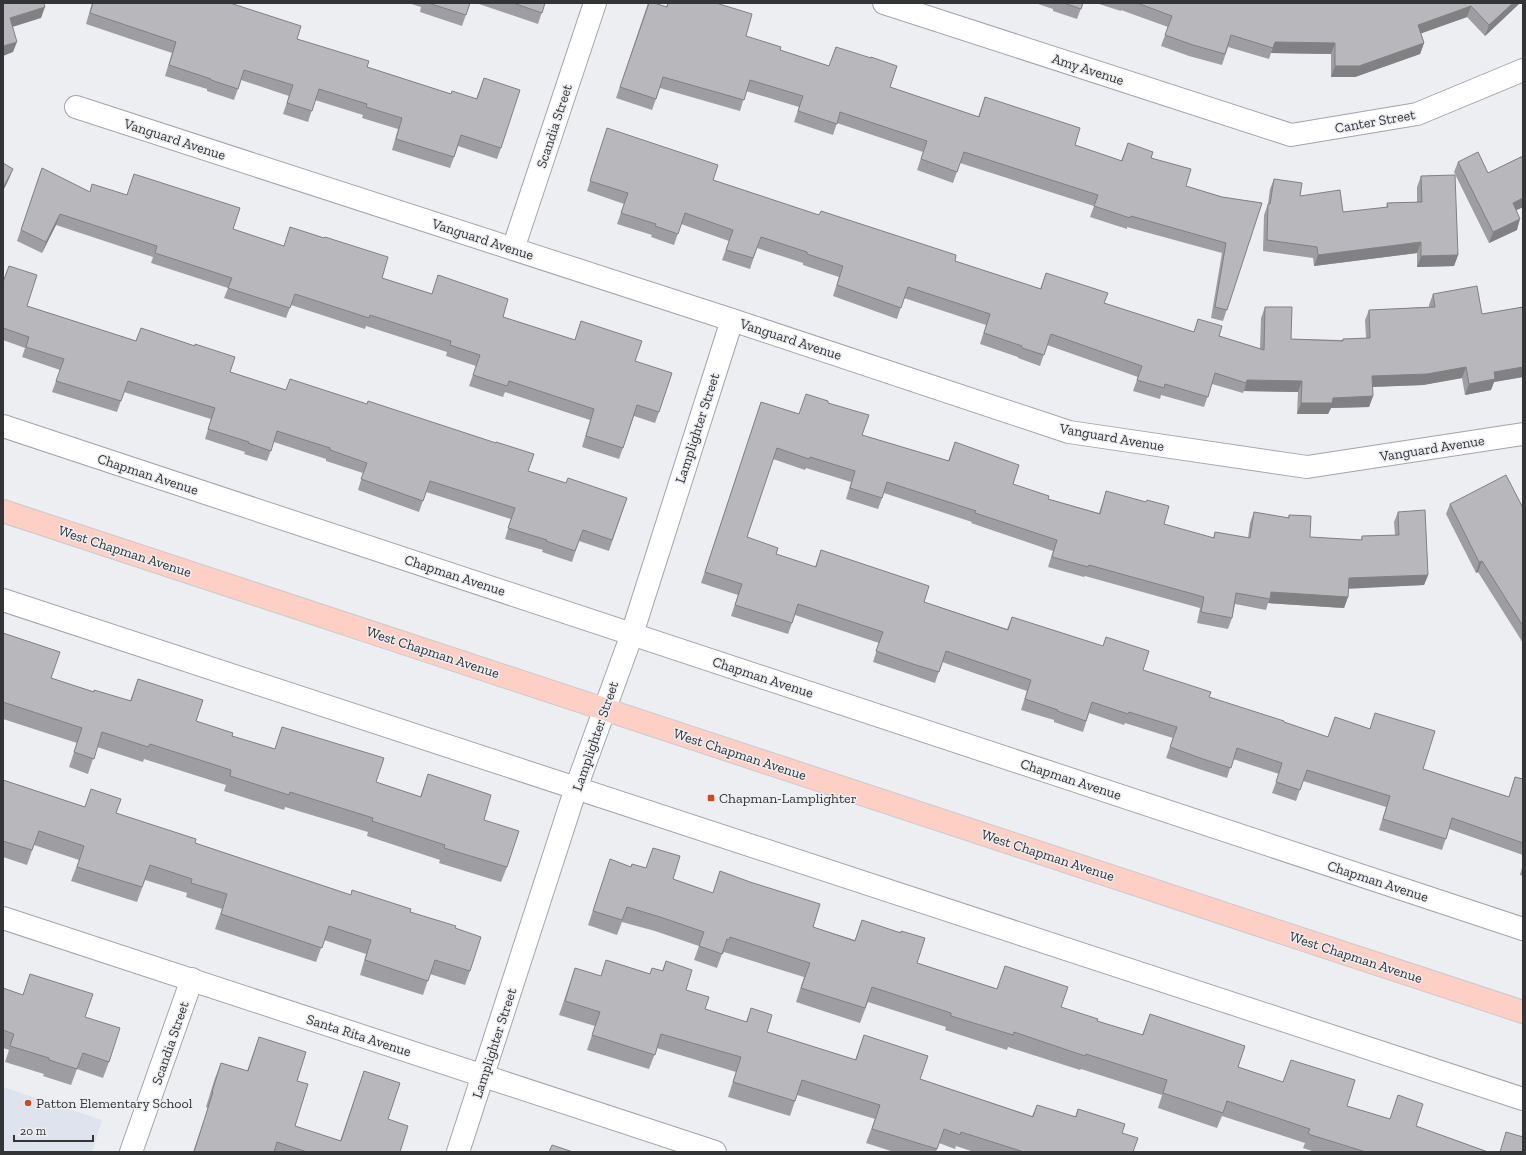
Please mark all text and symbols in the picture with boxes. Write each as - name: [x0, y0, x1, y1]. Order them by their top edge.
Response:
- street label: Amy Avenue: [1050, 50, 1126, 89]
- street label: Scandia Street: [533, 81, 576, 170]
- street label: Canter Street: [1334, 106, 1417, 137]
- street label: Vanguard Avenue: [121, 115, 228, 164]
- street label: Vanguard Avenue: [429, 215, 536, 264]
- street label: Vanguard Avenue: [737, 315, 844, 364]
- street label: Lamplighter Street: [672, 370, 724, 485]
- street label: Vanguard Avenue: [1057, 420, 1166, 455]
- street label: Vanguard Avenue: [1377, 432, 1486, 465]
- street label: Chapman Avenue: [95, 450, 201, 499]
- street label: West Chapman Avenue: [56, 522, 194, 581]
- street label: Chapman Avenue: [402, 551, 508, 600]
- street label: West Chapman Avenue: [364, 623, 502, 682]
- street label: Chapman Avenue: [710, 653, 816, 702]
- street label: Lamplighter Street: [569, 678, 622, 793]
- street label: West Chapman Avenue: [671, 725, 809, 784]
- street label: Chapman Avenue: [1018, 755, 1124, 804]
- place label: Chapman-Lamplighter: [719, 790, 857, 807]
- marker: Chapman-Lamplighter: [706, 793, 716, 803]
- street label: West Chapman Avenue: [979, 826, 1117, 885]
- street label: Chapman Avenue: [1325, 857, 1431, 906]
- street label: West Chapman Avenue: [1287, 928, 1425, 987]
- street label: Lamplighter Street: [469, 985, 521, 1100]
- street label: Scandia Street: [148, 998, 193, 1087]
- street label: Santa Rita Avenue: [304, 1011, 414, 1061]
- place label: Patton Elementary School: [36, 1095, 193, 1112]
- marker: Patton Elementary School: [23, 1098, 33, 1108]
- scale bar: [14, 1117, 93, 1143]
- text: 20 m: [20, 1124, 47, 1138]

